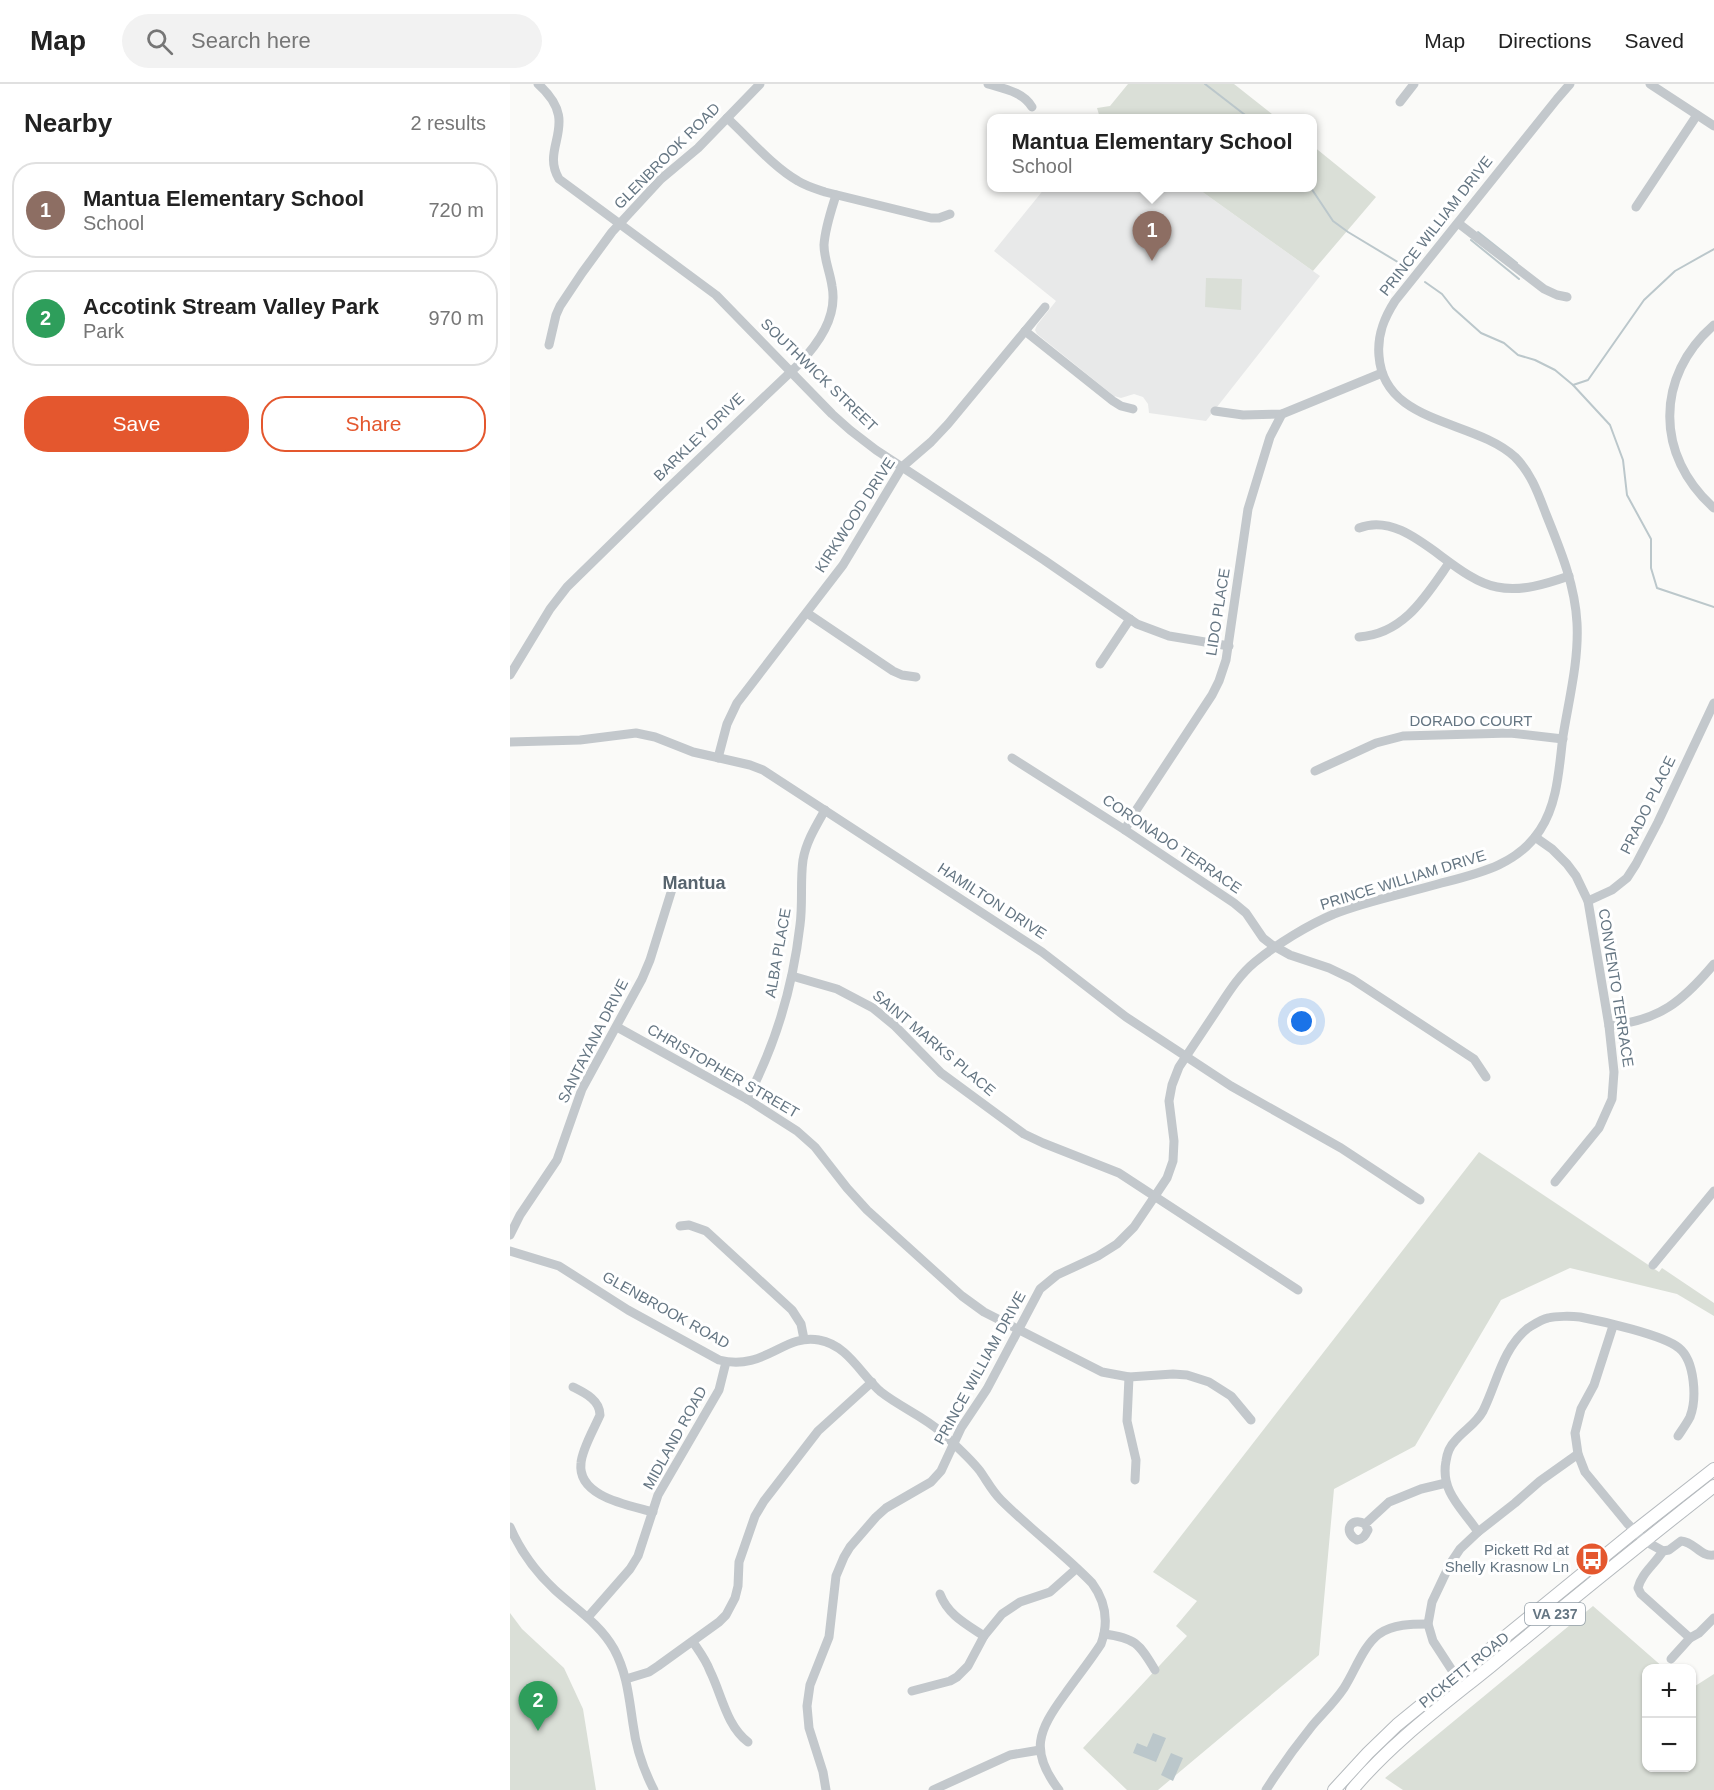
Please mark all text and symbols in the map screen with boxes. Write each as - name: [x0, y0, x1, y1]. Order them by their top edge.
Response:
- search box: [122, 14, 542, 68]
- text: Map: [30, 25, 86, 56]
- icon: search: [143, 25, 176, 58]
- text: Search here: [191, 28, 311, 53]
- text: Map: [1424, 29, 1465, 52]
- text: Directions: [1498, 29, 1591, 52]
- text: Saved: [1624, 29, 1684, 52]
- street label: GLENBROOK ROAD: [610, 99, 723, 212]
- text: Nearby: [24, 108, 112, 138]
- text: 2 results: [410, 112, 486, 134]
- popup: [987, 114, 1317, 192]
- text: Mantua Elementary School: [1011, 129, 1293, 154]
- street label: PRINCE WILLIAM DRIVE: [1376, 152, 1495, 299]
- text: School: [1011, 155, 1073, 177]
- text: Mantua Elementary School: [83, 186, 364, 211]
- text: 1: [40, 199, 51, 221]
- text: 720 m: [428, 199, 484, 221]
- text: School: [83, 212, 144, 234]
- pin: 1: [1132, 212, 1172, 261]
- text: Accotink Stream Valley Park: [83, 294, 379, 319]
- text: 2: [40, 307, 51, 329]
- text: 970 m: [428, 307, 484, 329]
- street label: SOUTHWICK STREET: [758, 315, 881, 435]
- text: Park: [83, 320, 124, 342]
- street label: BARKLEY DRIVE: [650, 389, 747, 484]
- button: Save: [24, 396, 249, 452]
- button: Share: [261, 396, 486, 452]
- street label: KIRKWOOD DRIVE: [811, 454, 898, 575]
- street label: LIDO PLACE: [1202, 567, 1233, 657]
- street label: DORADO COURT: [1409, 712, 1533, 729]
- street label: PRADO PLACE: [1617, 753, 1679, 856]
- street label: CORONADO TERRACE: [1100, 791, 1245, 896]
- street label: PRINCE WILLIAM DRIVE: [1318, 846, 1488, 913]
- street label: HAMILTON DRIVE: [935, 859, 1050, 942]
- district label: Mantua: [663, 873, 726, 893]
- street label: ALBA PLACE: [761, 907, 794, 999]
- street label: CONVENTO TERRACE: [1596, 907, 1637, 1068]
- street label: SANTAYANA DRIVE: [554, 976, 631, 1106]
- street label: SAINT MARKS PLACE: [870, 986, 999, 1099]
- your location: [1287, 1007, 1316, 1036]
- street label: CHRISTOPHER STREET: [644, 1020, 802, 1121]
- street label: GLENBROOK ROAD: [600, 1268, 733, 1352]
- street label: PRINCE WILLIAM DRIVE: [930, 1288, 1029, 1447]
- street label: MIDLAND ROAD: [639, 1383, 710, 1492]
- place label: Pickett Rd at Shelly Krasnow Ln: [1445, 1541, 1570, 1575]
- bus stop icon: Pickett Rd at Shelly Krasnow Ln: [1574, 1541, 1610, 1577]
- road number: VA 237: [1525, 1603, 1585, 1625]
- street label: PICKETT ROAD: [1415, 1628, 1512, 1711]
- map controls: [1642, 1664, 1696, 1772]
- button: +: [1642, 1664, 1696, 1718]
- pin: 2: [519, 1682, 558, 1731]
- button: −: [1642, 1718, 1696, 1772]

